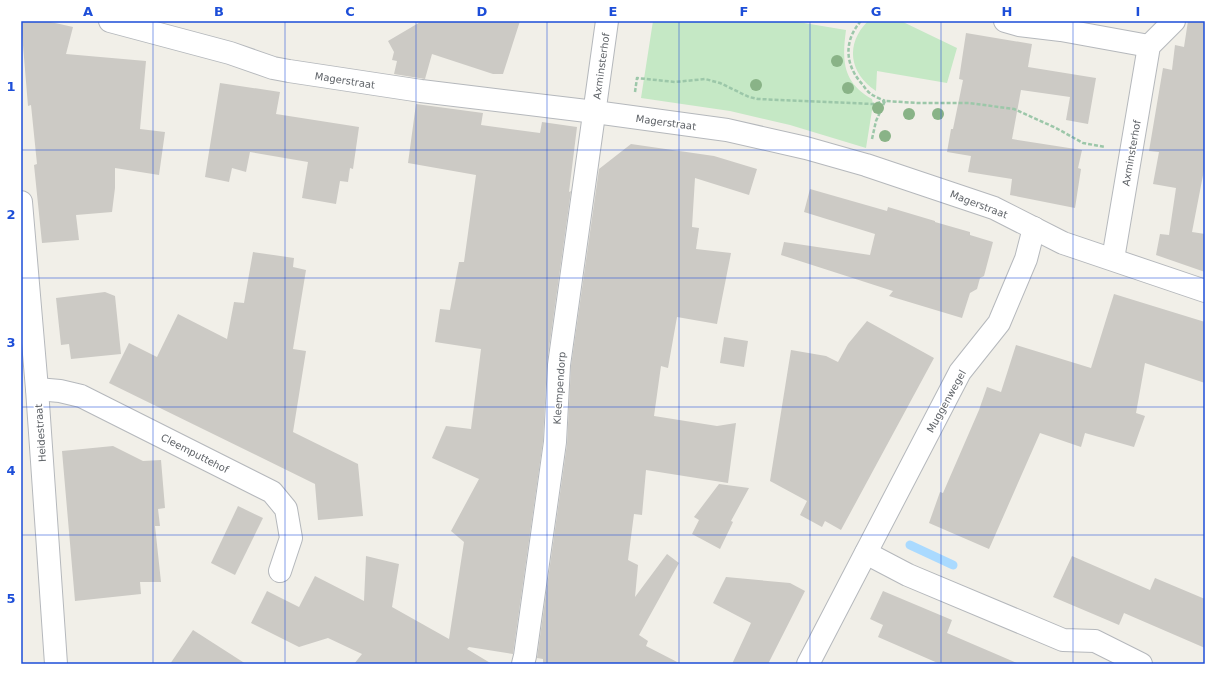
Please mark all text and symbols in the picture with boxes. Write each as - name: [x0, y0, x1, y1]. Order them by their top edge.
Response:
- text: A: [83, 4, 93, 19]
- text: B: [214, 4, 224, 19]
- text: C: [345, 4, 355, 19]
- text: D: [477, 4, 488, 19]
- text: E: [609, 4, 617, 19]
- text: F: [740, 4, 748, 19]
- text: G: [871, 4, 881, 19]
- text: H: [1002, 4, 1012, 19]
- text: I: [1136, 4, 1140, 19]
- street label: Axminsterhof: [591, 32, 612, 100]
- street label: Magerstraat: [314, 70, 376, 91]
- text: 1: [6, 79, 16, 94]
- street label: Magerstraat: [635, 113, 697, 132]
- street label: Axminsterhof: [1120, 119, 1143, 187]
- street label: Magerstraat: [948, 188, 1009, 221]
- text: 2: [6, 207, 16, 222]
- text: 3: [6, 335, 16, 350]
- street label: Kleempendorp: [551, 351, 568, 425]
- street label: Muggenwegel: [925, 368, 968, 434]
- street label: Heidestraat: [33, 403, 48, 462]
- street label: Cleemputtehof: [159, 432, 231, 475]
- text: 4: [6, 463, 16, 478]
- text: 5: [6, 591, 16, 606]

